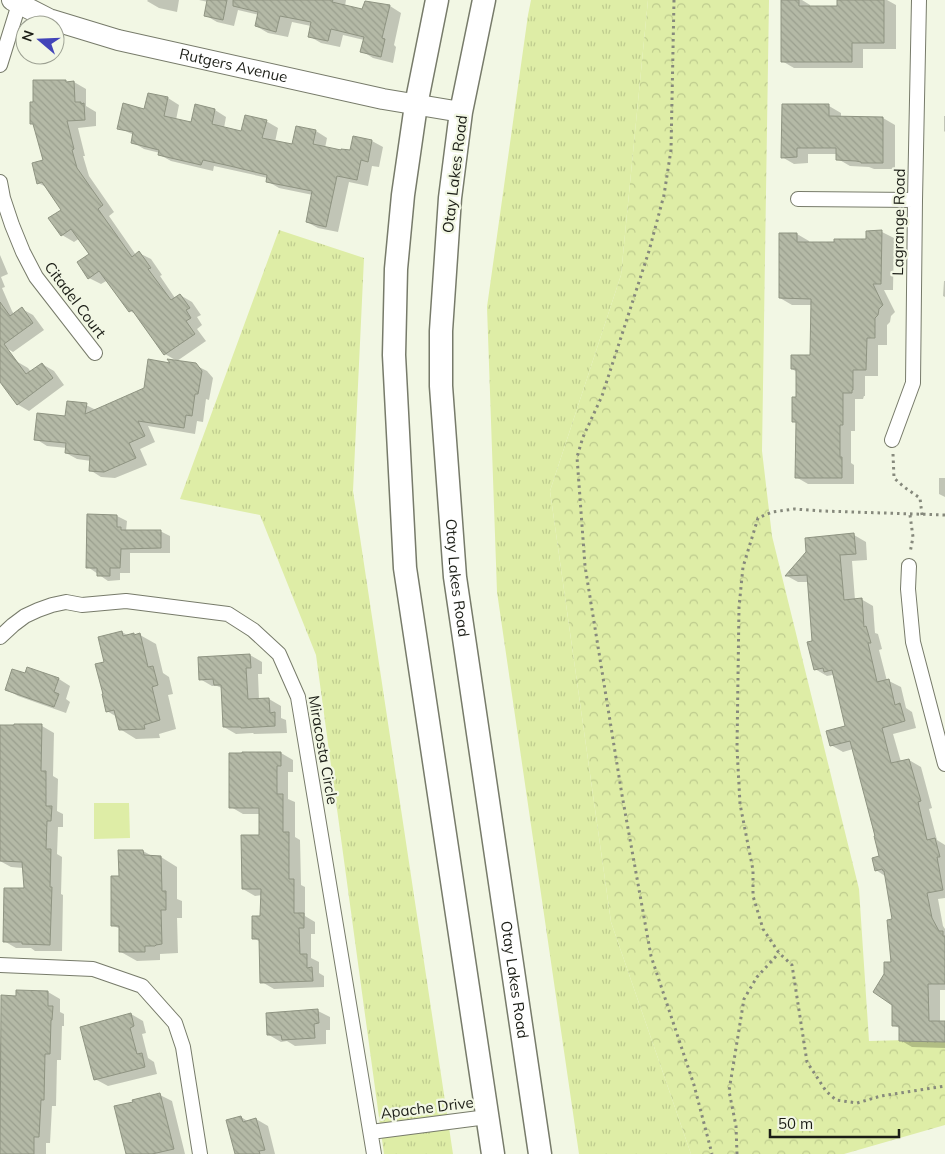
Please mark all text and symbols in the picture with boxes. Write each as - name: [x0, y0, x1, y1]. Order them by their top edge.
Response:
- north arrow: [15, 15, 65, 65]
- text: N: [17, 28, 38, 44]
- street label: Rutgers Avenue: [178, 44, 290, 86]
- street label: Otay Lakes Road: [438, 114, 471, 234]
- street label: Lagrange Road: [888, 168, 909, 276]
- street label: Citadel Court: [40, 258, 110, 342]
- street label: Otay Lakes Road: [442, 518, 474, 638]
- street label: Miracosta Circle: [305, 694, 342, 806]
- street label: Otay Lakes Road: [497, 920, 533, 1040]
- street label: Apache Drive: [379, 1092, 475, 1123]
- scale bar: [770, 1106, 899, 1138]
- text: 50 m: [778, 1114, 813, 1133]

